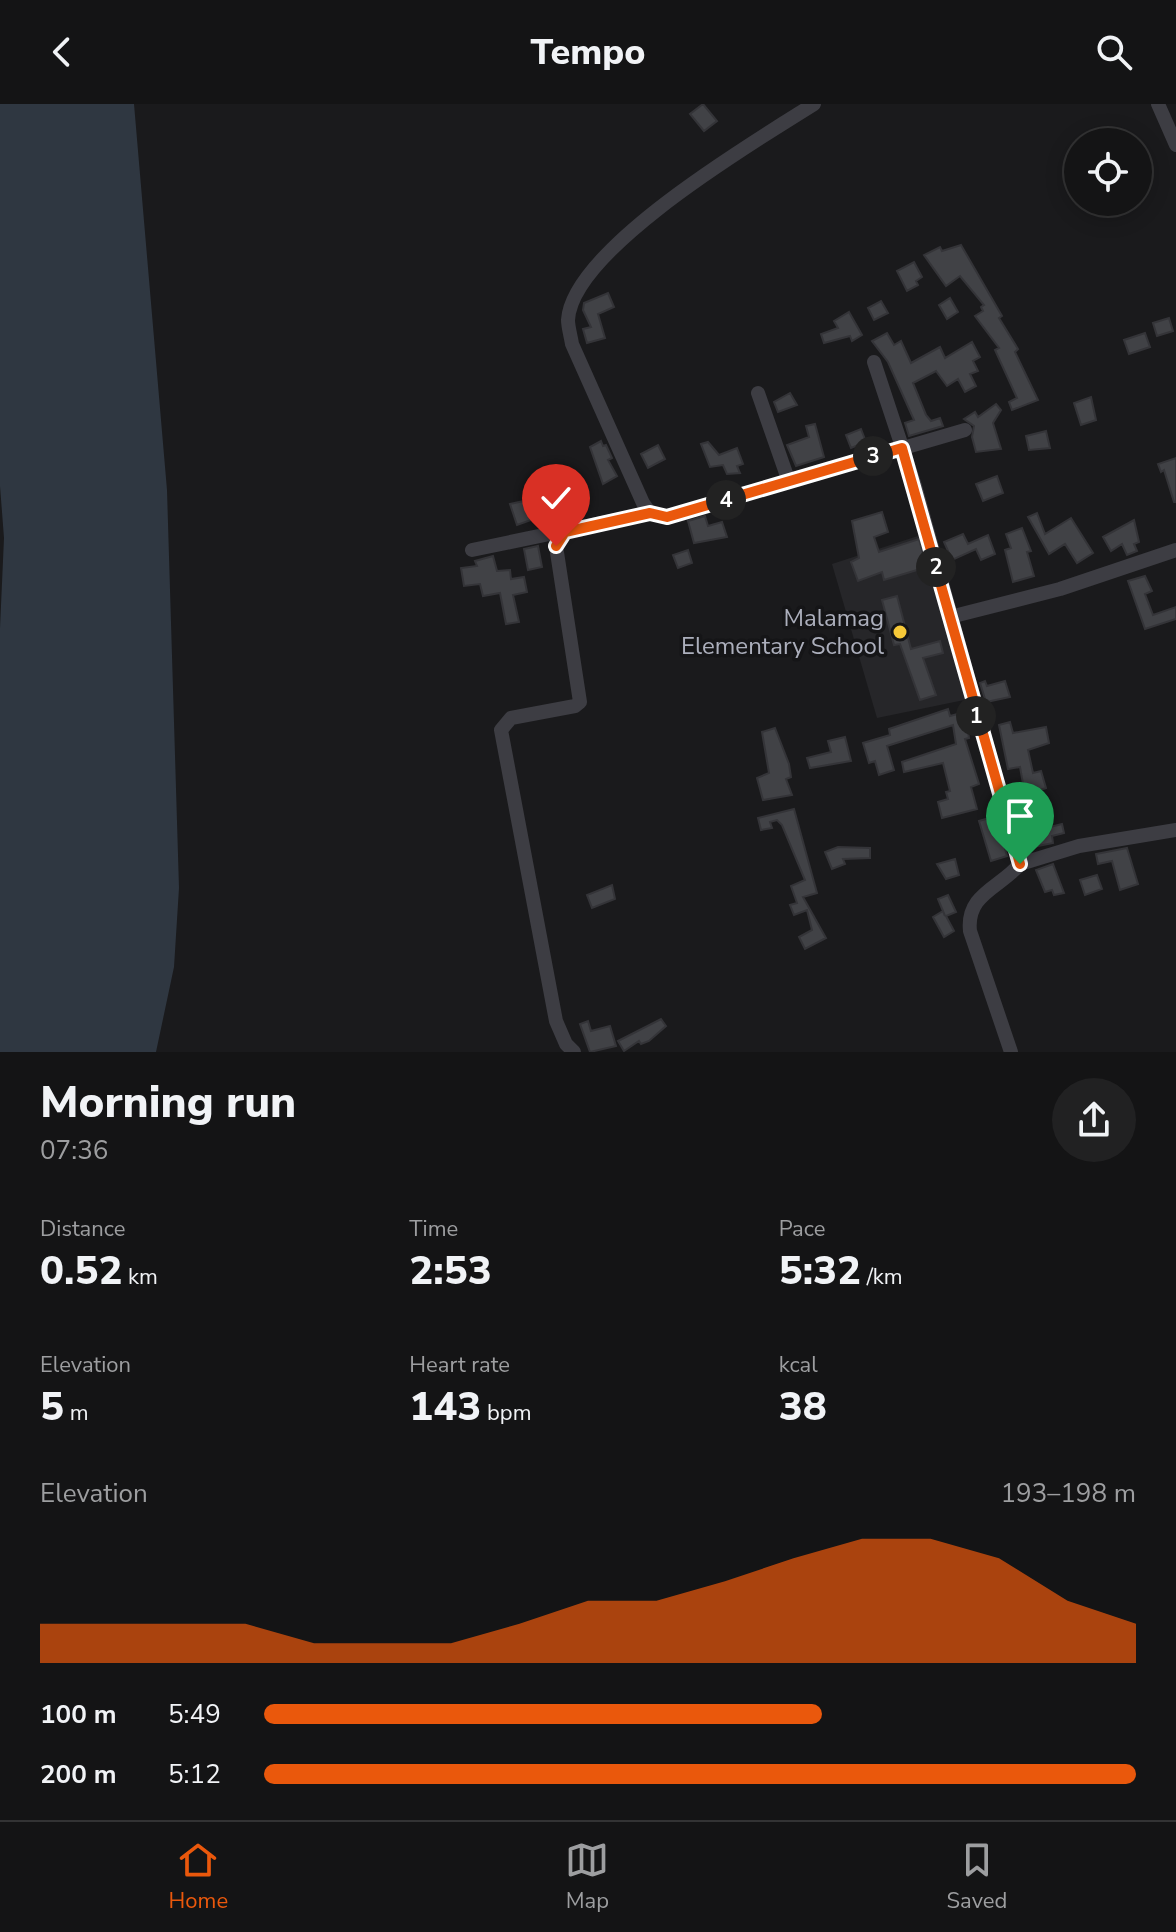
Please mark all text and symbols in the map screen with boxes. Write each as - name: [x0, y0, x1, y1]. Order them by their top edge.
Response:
- text: Tempo: [531, 28, 645, 77]
- icon: back: [40, 30, 84, 74]
- icon: search: [1092, 30, 1136, 74]
- map controls: [1064, 128, 1152, 216]
- button: locate: [1064, 128, 1152, 216]
- pin: 3: [853, 436, 893, 476]
- text: 3: [866, 441, 880, 471]
- pin: [522, 464, 590, 546]
- icon: check: [534, 476, 578, 520]
- pin: 4: [706, 480, 746, 520]
- text: 4: [719, 485, 733, 515]
- pin: 2: [916, 547, 956, 587]
- text: 2: [929, 552, 943, 582]
- place label: Malamag Elementary School: [681, 602, 884, 662]
- marker: Malamag Elementary School: [891, 623, 909, 641]
- pin: 1: [956, 696, 996, 736]
- text: 1: [969, 701, 983, 731]
- pin: [986, 782, 1054, 864]
- icon: arrive: [998, 794, 1042, 838]
- text: Morning run: [40, 1073, 296, 1133]
- button: share: [1052, 1078, 1136, 1162]
- text: 07:36: [40, 1133, 108, 1168]
- text: Distance: [40, 1214, 125, 1244]
- text: Time: [409, 1214, 458, 1244]
- text: Pace: [779, 1214, 825, 1244]
- text: 0.52: [40, 1244, 122, 1298]
- text: 2:53: [409, 1244, 492, 1298]
- text: 5:32: [779, 1244, 861, 1298]
- text: km: [122, 1262, 158, 1292]
- text: /km: [861, 1262, 903, 1292]
- text: Elevation: [40, 1350, 131, 1380]
- text: Heart rate: [409, 1350, 510, 1380]
- text: kcal: [779, 1350, 818, 1380]
- text: 5: [40, 1380, 64, 1434]
- text: 143: [409, 1380, 481, 1434]
- text: 38: [779, 1380, 827, 1434]
- text: m: [64, 1398, 89, 1428]
- text: bpm: [481, 1398, 531, 1428]
- text: Elevation: [40, 1476, 148, 1511]
- text: 193–198 m: [1000, 1476, 1136, 1511]
- text: 100 m: [40, 1697, 117, 1732]
- text: 5:49: [168, 1697, 221, 1732]
- text: 200 m: [40, 1757, 117, 1792]
- text: 5:12: [168, 1757, 221, 1792]
- tab: Home: [169, 1838, 228, 1916]
- tab: Map: [565, 1838, 609, 1916]
- tab: Saved: [947, 1838, 1007, 1916]

